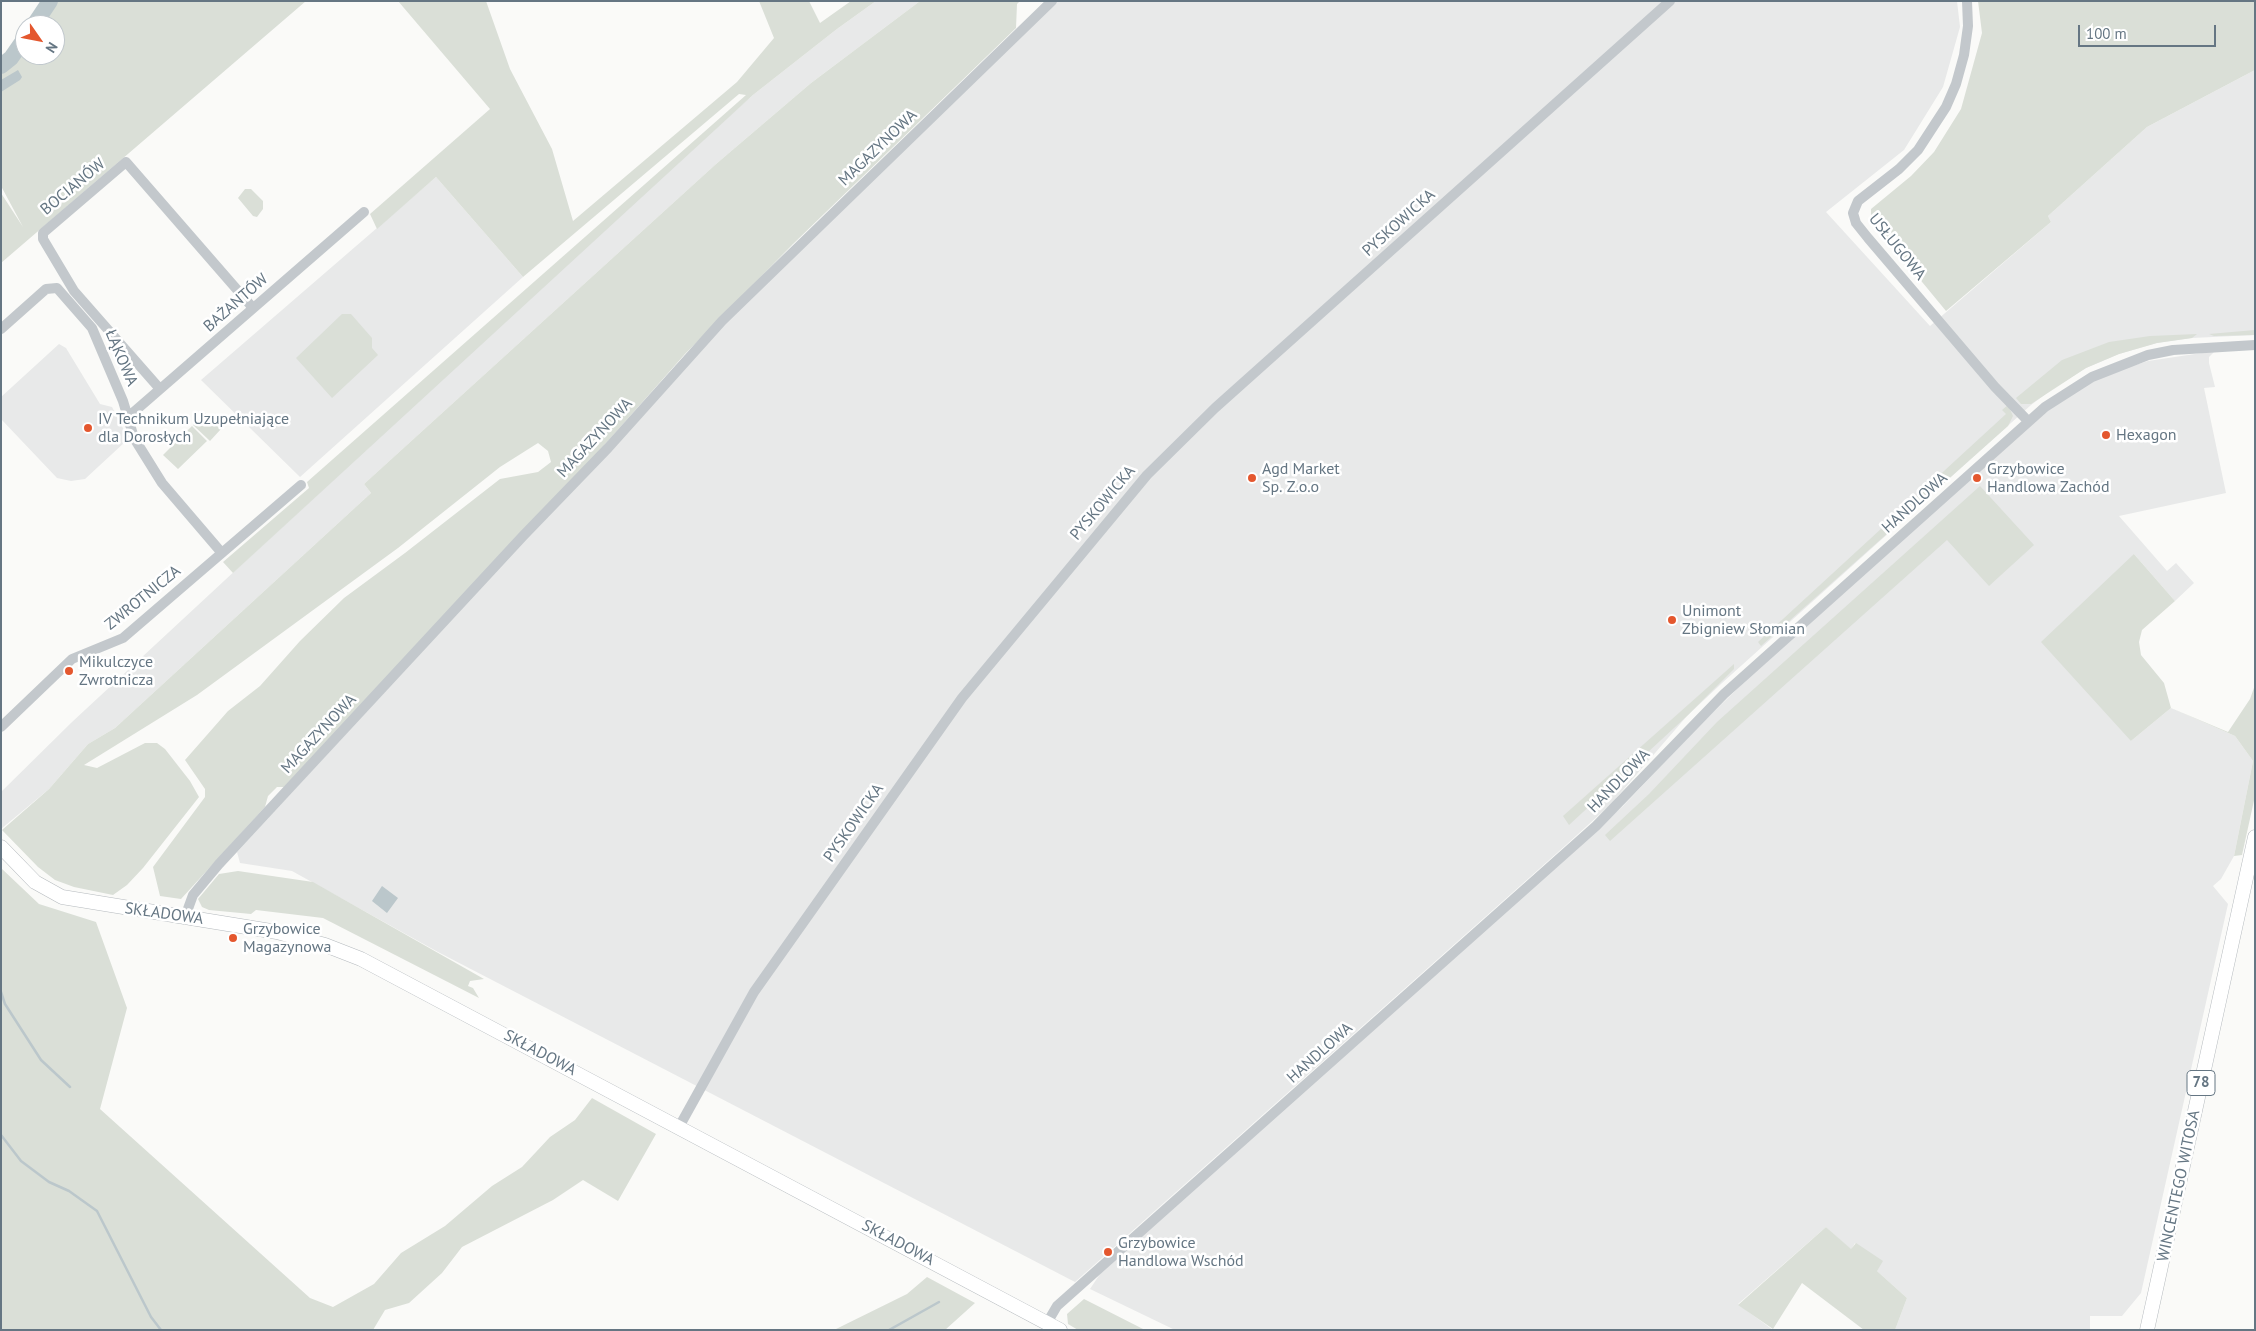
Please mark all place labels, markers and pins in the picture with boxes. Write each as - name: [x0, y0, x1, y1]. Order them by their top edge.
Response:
- place label: IV Technikum Uzupełniające dla Dorosłych: [98, 409, 289, 447]
- marker: IV Technikum Uzupełniające dla Dorosłych: [82, 422, 94, 434]
- place label: Hexagon: [2116, 425, 2177, 445]
- marker: Hexagon: [2100, 429, 2112, 441]
- place label: Agd Market Sp. Z.o.o: [1262, 459, 1340, 497]
- place label: Grzybowice Handlowa Zachód: [1987, 459, 2110, 497]
- marker: Agd Market Sp. Z.o.o: [1246, 472, 1258, 484]
- marker: Grzybowice Handlowa Zachód: [1971, 472, 1983, 484]
- place label: Unimont Zbigniew Słomian: [1682, 601, 1805, 639]
- marker: Unimont Zbigniew Słomian: [1666, 614, 1678, 626]
- place label: Mikulczyce Zwrotnicza: [79, 652, 154, 690]
- marker: Mikulczyce Zwrotnicza: [63, 665, 75, 677]
- place label: Grzybowice Magazynowa: [243, 919, 331, 957]
- marker: Grzybowice Magazynowa: [227, 932, 239, 944]
- place label: Grzybowice Handlowa Wschód: [1118, 1233, 1244, 1271]
- marker: Grzybowice Handlowa Wschód: [1102, 1246, 1114, 1258]

